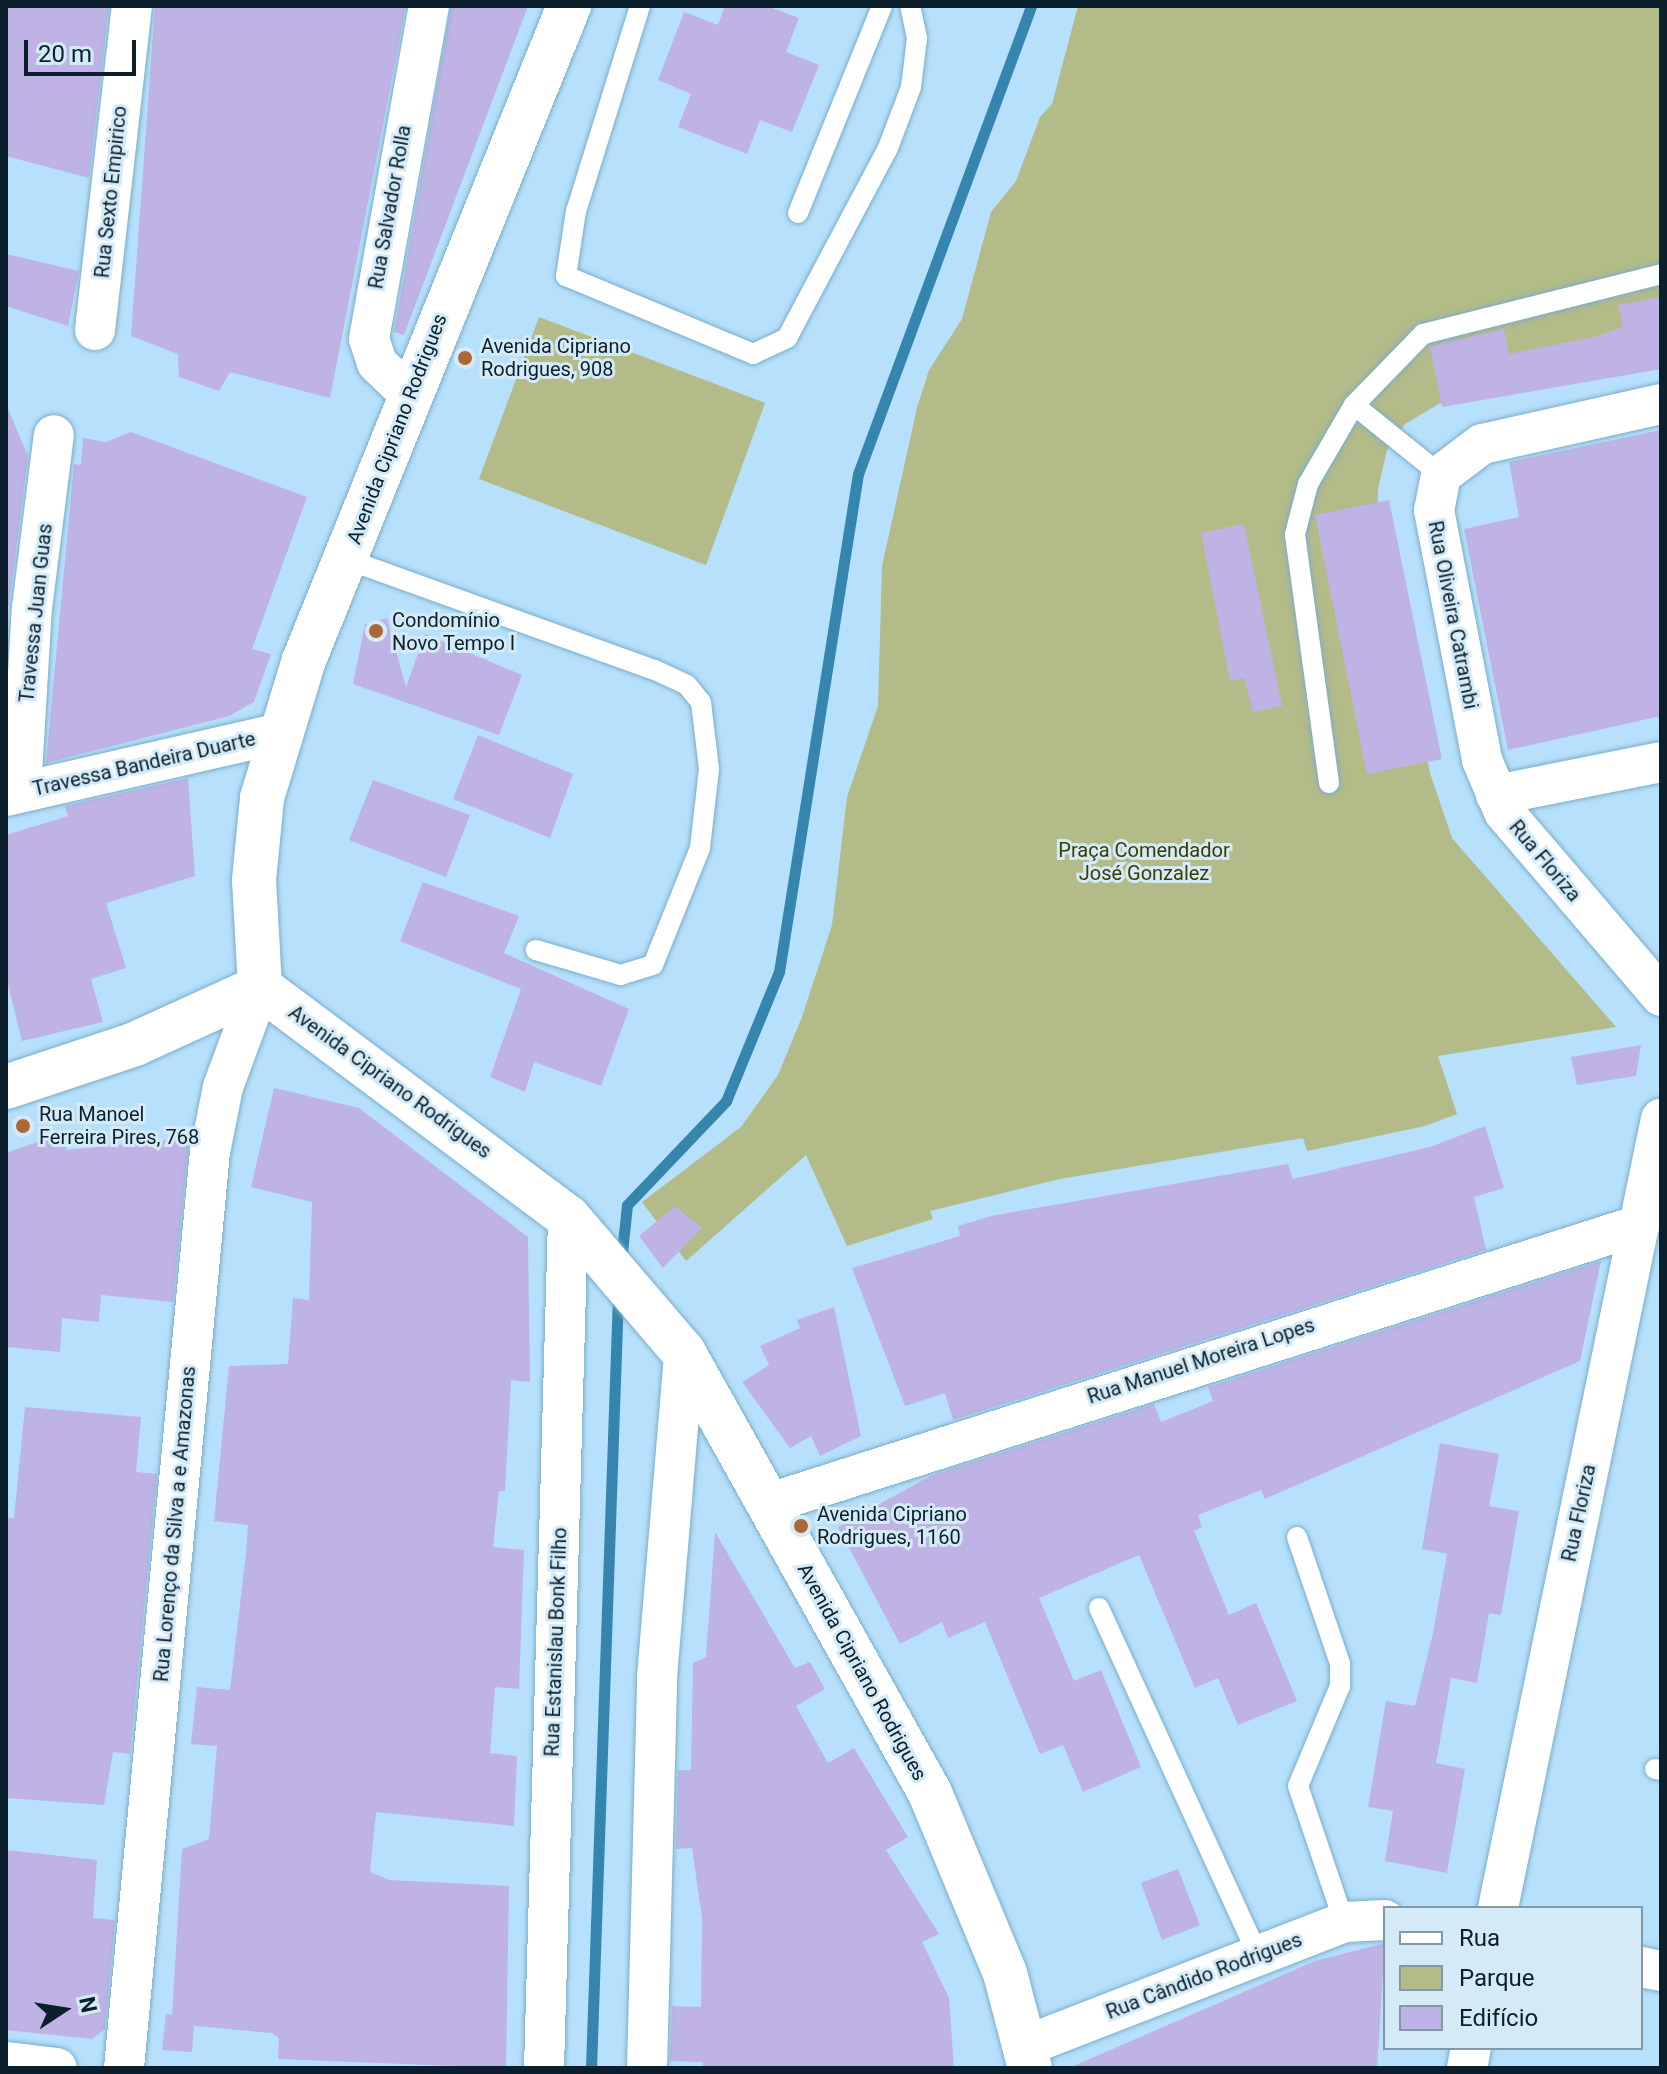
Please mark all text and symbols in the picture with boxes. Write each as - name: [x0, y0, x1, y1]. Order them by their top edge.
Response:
- scale bar: [28, 24, 140, 74]
- text: 20 m: [38, 40, 92, 68]
- street label: Rua Sexto Empirico: [90, 105, 132, 279]
- street label: Rua Salvador Rolla: [364, 123, 416, 291]
- street label: Avenida Cipriano Rodrigues: [342, 311, 452, 547]
- place label: Avenida Cipriano Rodrigues, 908: [481, 334, 631, 381]
- marker: Avenida Cipriano Rodrigues, 908: [456, 349, 474, 367]
- street label: Rua Oliveira Catrambi: [1423, 519, 1483, 711]
- street label: Travessa Juan Guas: [15, 522, 57, 704]
- place label: Condomínio Novo Tempo I: [392, 608, 516, 655]
- marker: Condomínio Novo Tempo I: [367, 622, 385, 640]
- street label: Travessa Bandeira Duarte: [30, 727, 258, 801]
- street label: Rua Floriza: [1504, 815, 1586, 907]
- park label: Praça Comendador José Gonzalez: [1058, 838, 1230, 885]
- street label: Avenida Cipriano Rodrigues: [284, 1000, 496, 1164]
- place label: Rua Manoel Ferreira Pires, 768: [39, 1102, 199, 1149]
- marker: Rua Manoel Ferreira Pires, 768: [14, 1117, 32, 1135]
- street label: Rua Manuel Moreira Lopes: [1084, 1313, 1318, 1409]
- street label: Rua Lorenço da Silva a e Amazonas: [149, 1365, 201, 1683]
- street label: Rua Floriza: [1557, 1462, 1601, 1564]
- place label: Avenida Cipriano Rodrigues, 1160: [817, 1502, 967, 1549]
- marker: Avenida Cipriano Rodrigues, 1160: [792, 1517, 810, 1535]
- street label: Rua Estanislau Bonk Filho: [540, 1527, 572, 1757]
- street label: Avenida Cipriano Rodrigues: [792, 1559, 932, 1785]
- legend: [1383, 1906, 1643, 2050]
- text: Rua: [1459, 1924, 1500, 1952]
- street label: Rua Cândido Rodrigues: [1103, 1928, 1305, 2024]
- text: Parque: [1459, 1964, 1535, 1992]
- north arrow: [24, 1970, 104, 2050]
- text: N: [74, 1995, 102, 2015]
- text: Edifício: [1459, 2004, 1538, 2032]

